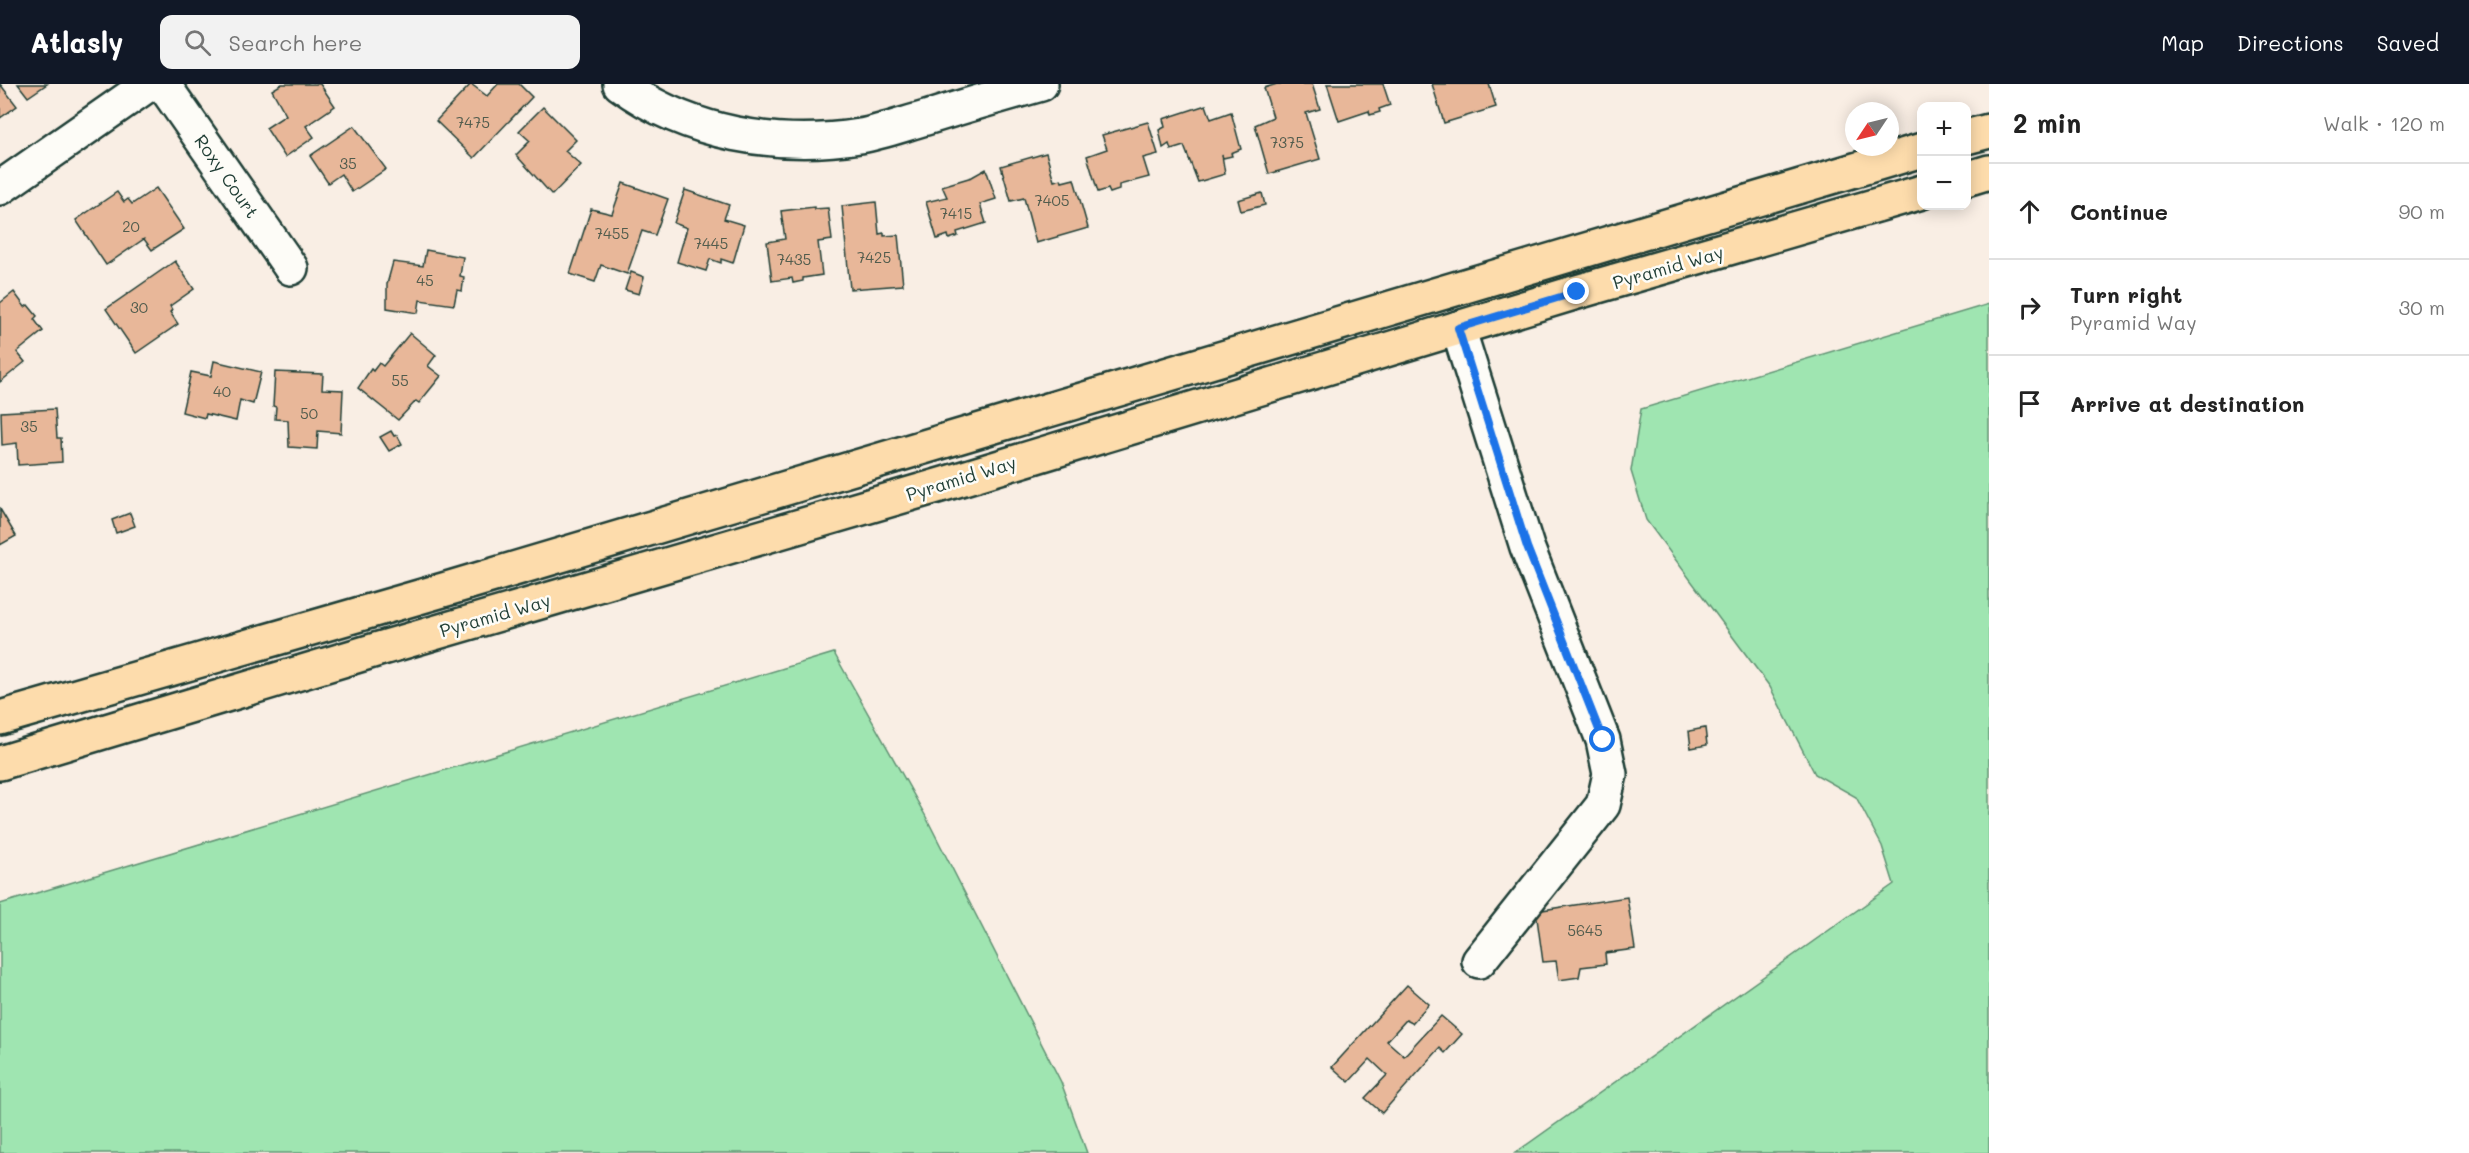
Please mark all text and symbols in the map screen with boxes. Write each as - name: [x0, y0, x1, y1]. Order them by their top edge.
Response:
- search box: [160, 15, 580, 69]
- text: Atlasly: [30, 24, 124, 60]
- icon: search: [181, 26, 214, 59]
- text: Search here: [229, 28, 362, 57]
- text: Map: [2161, 29, 2204, 56]
- text: Directions: [2237, 29, 2344, 56]
- text: Saved: [2377, 29, 2439, 56]
- north arrow: [1845, 102, 1899, 156]
- map controls: [1917, 102, 1971, 210]
- button: +: [1917, 102, 1971, 156]
- text: 2 min: [2013, 106, 2081, 140]
- text: Walk · 120 m: [2323, 110, 2445, 136]
- house number: 7475: [456, 112, 490, 132]
- street label: Roxy Court: [189, 129, 265, 223]
- house number: 7375: [1270, 132, 1304, 152]
- house number: 35: [339, 153, 357, 173]
- button: −: [1917, 156, 1971, 210]
- house number: 7405: [1034, 190, 1070, 210]
- icon: ahead: [2013, 195, 2046, 228]
- text: Continue: [2070, 197, 2168, 226]
- text: 90 m: [2399, 198, 2445, 224]
- house number: 7415: [940, 203, 972, 223]
- house number: 20: [122, 216, 140, 236]
- house number: 7455: [595, 223, 629, 243]
- house number: 7445: [694, 233, 728, 253]
- street label: Pyramid Way: [1610, 240, 1726, 294]
- house number: 7425: [857, 247, 891, 267]
- house number: 7435: [777, 249, 811, 269]
- house number: 45: [416, 270, 434, 290]
- route end: [1563, 278, 1589, 304]
- text: Turn right: [2070, 280, 2182, 309]
- icon: right: [2013, 291, 2046, 324]
- text: 30 m: [2399, 294, 2445, 320]
- house number: 30: [130, 297, 148, 317]
- text: Pyramid Way: [2070, 309, 2197, 335]
- house number: 55: [391, 370, 409, 390]
- house number: 40: [213, 381, 231, 401]
- icon: arrive: [2013, 387, 2046, 420]
- text: Arrive at destination: [2070, 389, 2305, 418]
- house number: 50: [300, 403, 318, 423]
- house number: 35: [20, 416, 38, 436]
- street label: Pyramid Way: [903, 450, 1019, 506]
- street label: Pyramid Way: [437, 588, 553, 642]
- route start: [1589, 726, 1615, 752]
- house number: 5645: [1567, 920, 1603, 940]

